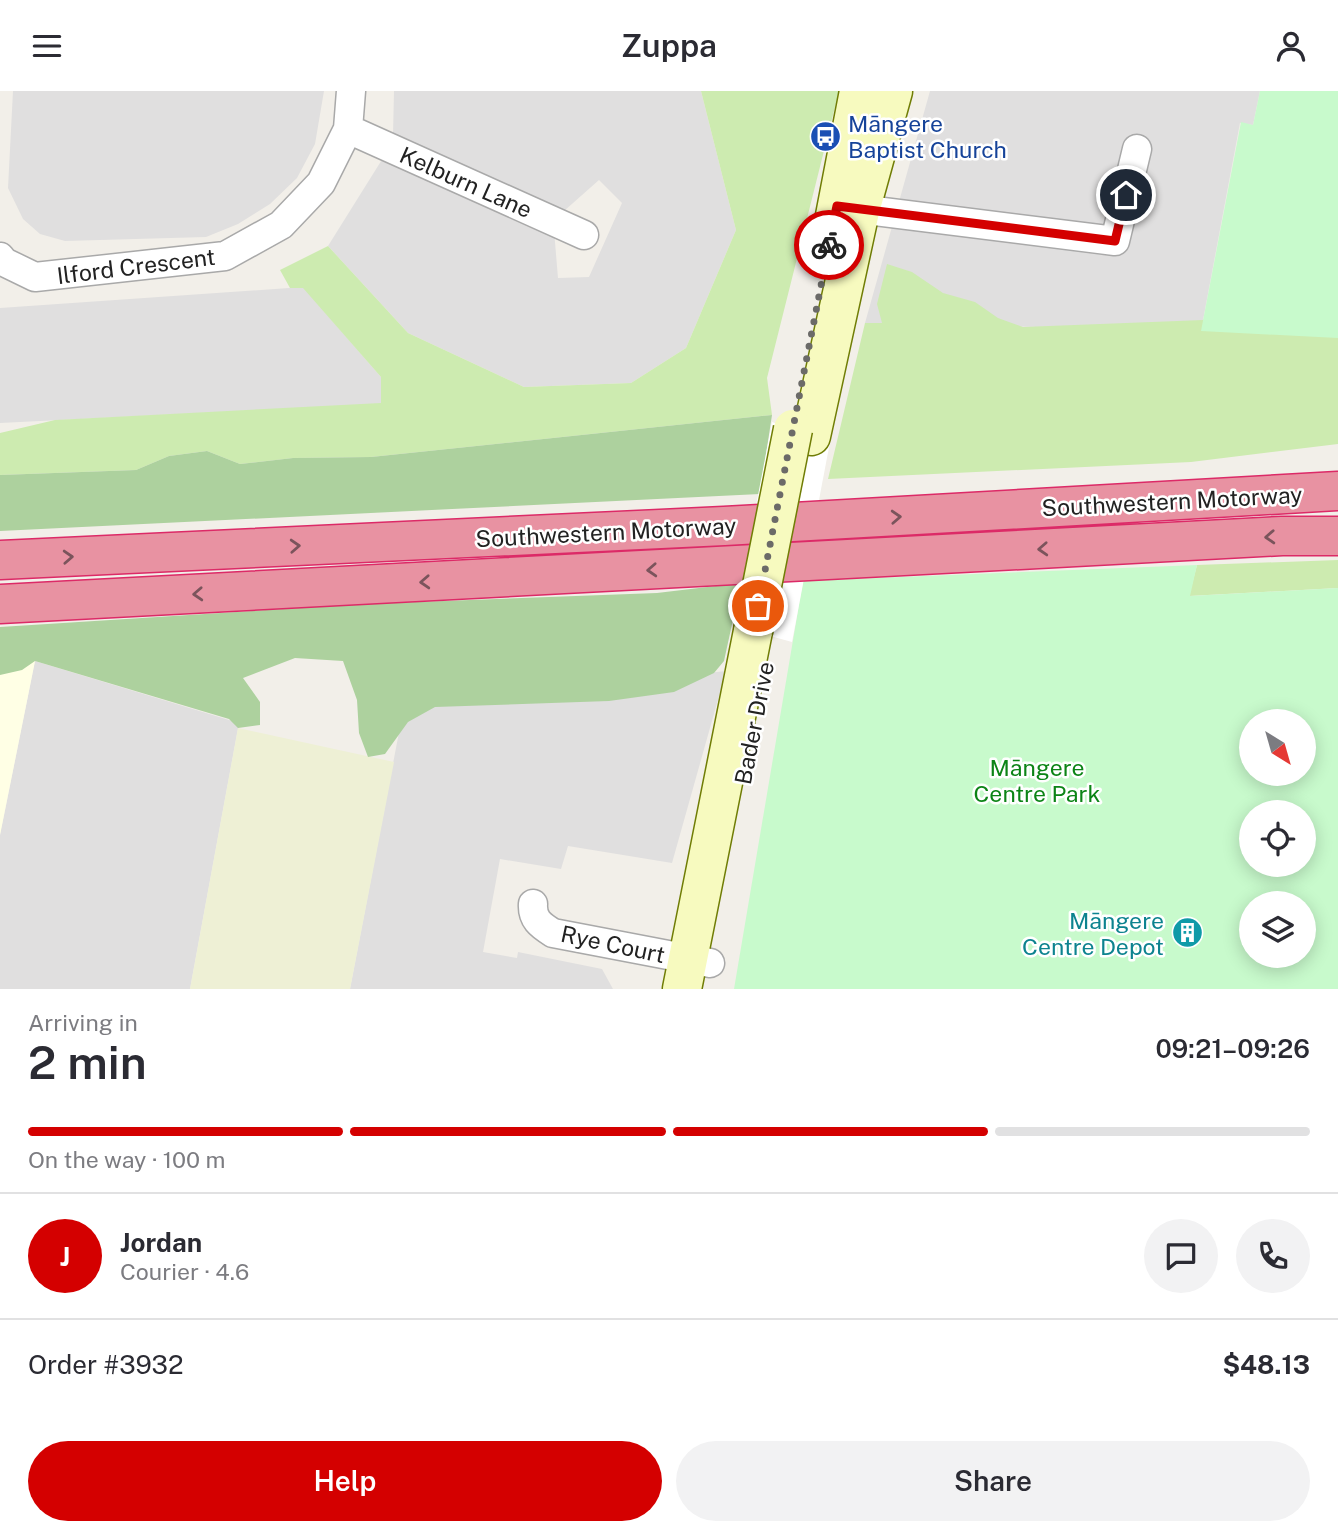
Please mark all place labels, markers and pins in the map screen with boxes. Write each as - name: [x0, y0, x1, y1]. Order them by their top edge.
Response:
- place label: Māngere Baptist Church: [848, 110, 1007, 163]
- bus stop icon: Māngere Baptist Church: [808, 119, 842, 153]
- pin: [1096, 165, 1156, 225]
- pin: [728, 576, 788, 636]
- place label: Māngere Centre Depot: [1022, 907, 1164, 960]
- building icon: Māngere Centre Depot: [1170, 916, 1204, 950]

